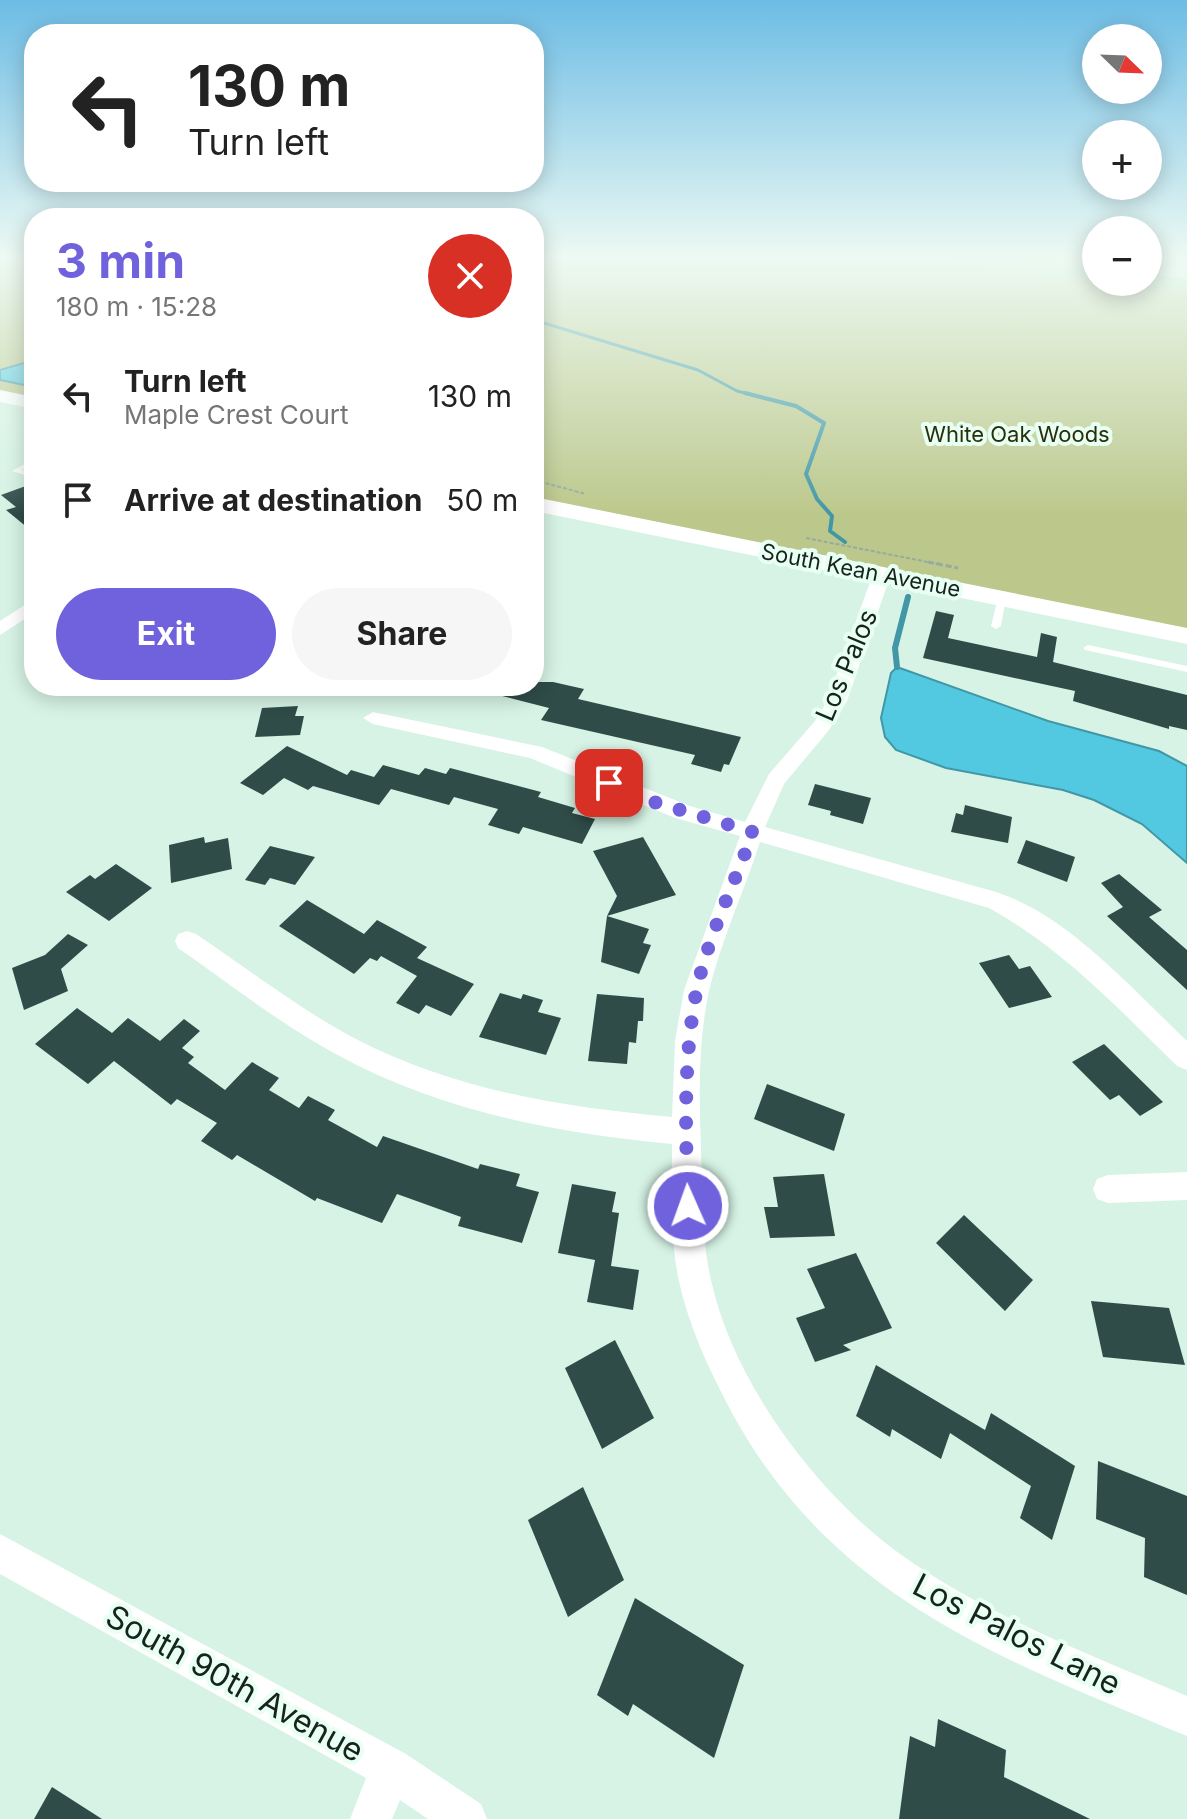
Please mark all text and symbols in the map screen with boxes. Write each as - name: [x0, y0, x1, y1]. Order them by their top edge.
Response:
- north arrow: [1082, 24, 1162, 104]
- map controls: [1082, 24, 1162, 296]
- text: 130 m: [188, 52, 350, 120]
- icon: left: [56, 56, 160, 160]
- text: Turn left: [188, 120, 329, 164]
- button: +: [1082, 120, 1162, 200]
- button: −: [1082, 216, 1162, 296]
- text: 3 min: [56, 231, 185, 290]
- button: close: [428, 234, 512, 318]
- text: 180 m · 15:28: [56, 291, 217, 322]
- text: Turn left: [124, 363, 246, 399]
- icon: left: [56, 374, 100, 418]
- text: 130 m: [428, 378, 512, 414]
- text: Maple Crest Court: [124, 399, 348, 430]
- park label: White Oak Woods: [924, 421, 1110, 447]
- icon: arrive: [56, 478, 100, 522]
- text: Arrive at destination: [124, 482, 422, 518]
- text: 50 m: [446, 482, 518, 518]
- street label: South Kean Avenue: [759, 538, 963, 602]
- button: Exit: [56, 588, 276, 680]
- button: Share: [292, 588, 512, 680]
- street label: Los Palos: [809, 605, 883, 725]
- pin: [575, 749, 643, 817]
- icon: arrive: [587, 761, 631, 805]
- position arrow: [646, 1164, 730, 1248]
- street label: Los Palos Lane: [907, 1565, 1127, 1703]
- street label: South 90th Avenue: [99, 1596, 371, 1770]

